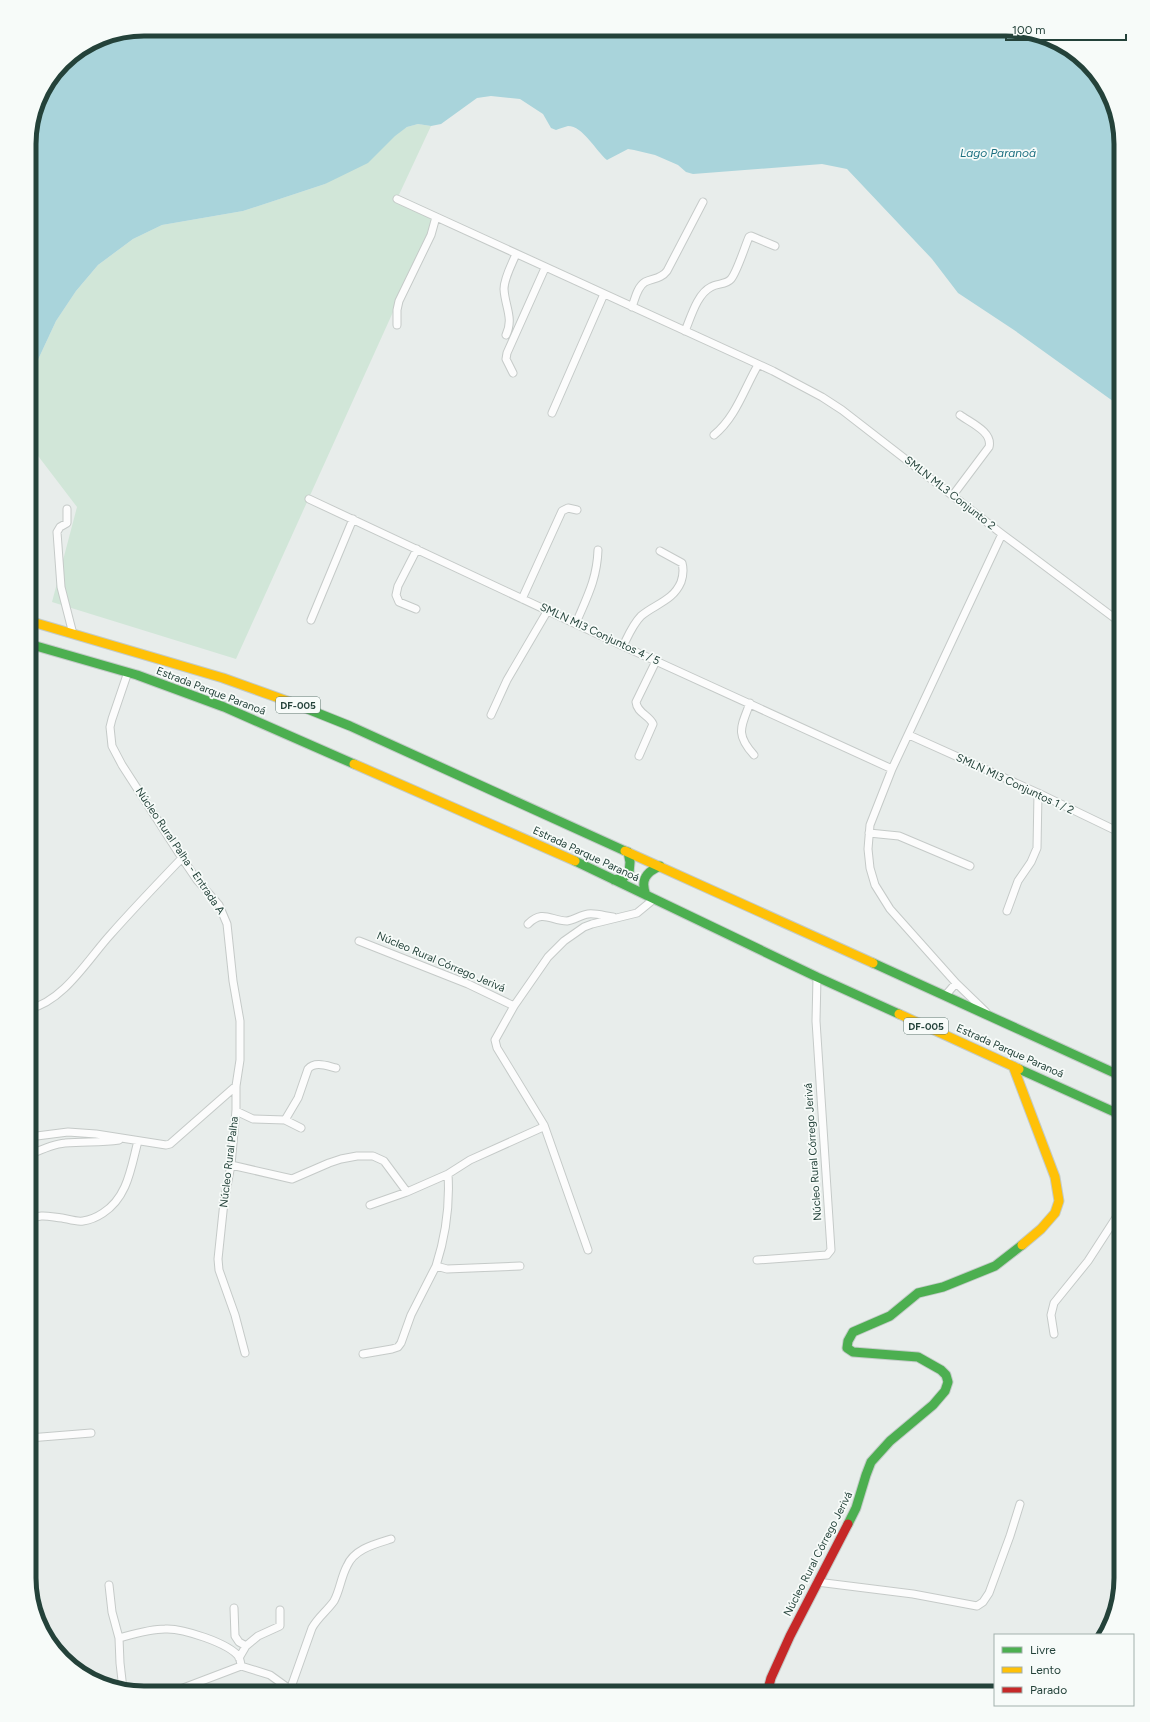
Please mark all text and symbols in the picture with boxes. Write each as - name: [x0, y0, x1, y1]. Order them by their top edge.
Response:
- scale bar: [1006, 16, 1126, 42]
- text: 100 m: [1012, 23, 1046, 37]
- water label: Lago Paranoá: [960, 146, 1036, 160]
- street label: SMLN ML3 Conjunto 2: [902, 453, 998, 533]
- street label: SMLN MI3 Conjuntos 4 / 5: [538, 600, 662, 668]
- street label: Estrada Parque Paranoá: [155, 664, 267, 718]
- road number: DF-005: [276, 697, 320, 713]
- street label: SMLN MI3 Conjuntos 1 / 2: [954, 751, 1076, 817]
- street label: Núcleo Rural Palha - Entrada A: [133, 785, 228, 917]
- street label: Estrada Parque Paranoá: [531, 824, 641, 884]
- street label: Núcleo Rural Córrego Jerivá: [375, 929, 507, 995]
- road number: DF-005: [904, 1018, 948, 1034]
- street label: Estrada Parque Paranoá: [954, 1021, 1066, 1081]
- street label: Núcleo Rural Córrego Jerivá: [802, 1083, 824, 1221]
- street label: Núcleo Rural Palha: [217, 1116, 241, 1208]
- street label: Núcleo Rural Córrego Jerivá: [781, 1490, 855, 1618]
- legend: [994, 1634, 1134, 1706]
- text: Livre: [1030, 1643, 1056, 1657]
- text: Lento: [1030, 1663, 1061, 1677]
- text: Parado: [1030, 1683, 1067, 1697]

